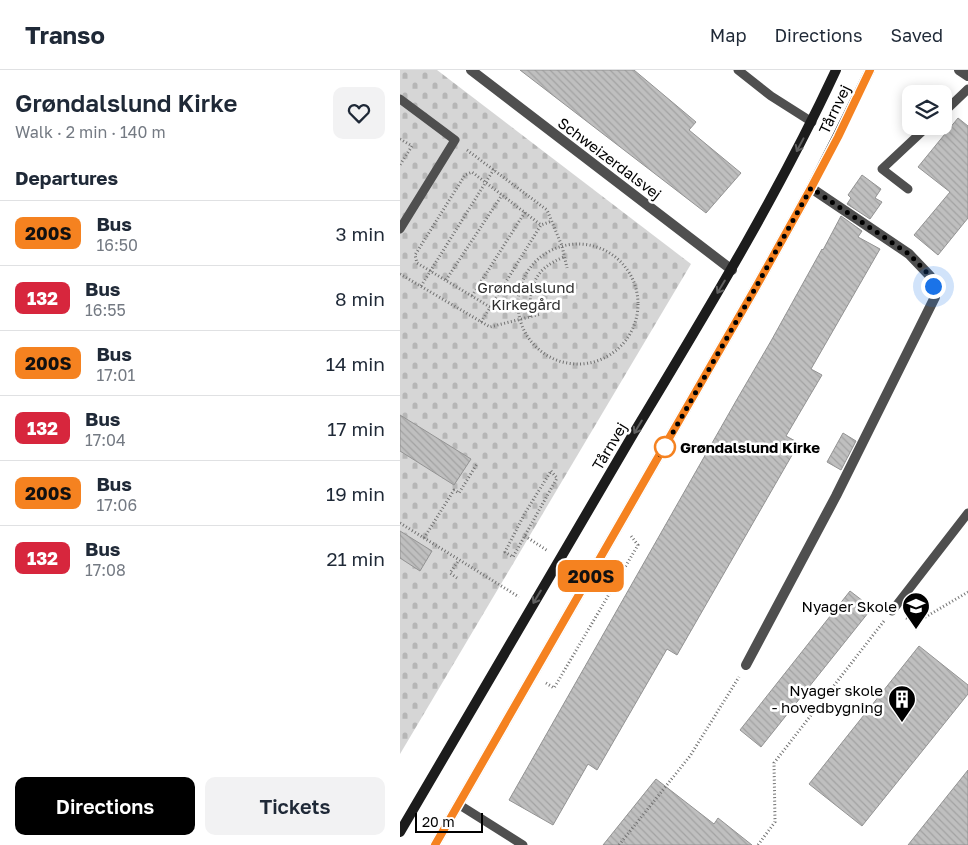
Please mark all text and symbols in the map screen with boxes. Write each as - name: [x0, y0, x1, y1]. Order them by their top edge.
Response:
- text: Transo: [25, 20, 105, 49]
- text: Map: [710, 24, 746, 46]
- text: Directions: [774, 24, 862, 46]
- text: Saved: [890, 24, 943, 46]
- street label: Tårnvej: [814, 81, 854, 137]
- map controls: [902, 85, 952, 135]
- button: layers: [902, 85, 952, 135]
- button: heart: [333, 87, 385, 139]
- text: Grøndalslund Kirke: [15, 88, 237, 117]
- street label: Schweizerdalsvej: [555, 113, 665, 203]
- text: Walk · 2 min · 140 m: [15, 122, 166, 142]
- one-way arrow: [795, 138, 805, 153]
- text: Departures: [15, 166, 118, 189]
- text: Bus: [96, 212, 132, 235]
- text: 200S: [25, 222, 71, 244]
- text: 3 min: [336, 222, 385, 245]
- text: 16:50: [96, 235, 138, 255]
- your location: [921, 274, 946, 299]
- text: Bus: [85, 277, 120, 300]
- park label: Grøndalslund Kirkegård: [477, 278, 575, 313]
- one-way arrow: [716, 280, 726, 294]
- text: 132: [27, 287, 58, 309]
- text: 8 min: [335, 287, 385, 310]
- text: 16:55: [85, 300, 126, 320]
- text: Bus: [96, 342, 132, 365]
- text: 200S: [25, 352, 71, 374]
- text: 14 min: [326, 352, 385, 375]
- text: 17:01: [96, 365, 135, 385]
- text: Bus: [85, 407, 120, 430]
- text: 132: [27, 417, 58, 439]
- text: 17 min: [327, 417, 385, 440]
- street label: Tårnvej: [588, 419, 630, 473]
- one-way arrow: [632, 420, 642, 434]
- text: 17:04: [85, 430, 126, 450]
- marker: Grøndalslund Kirke: [654, 436, 676, 458]
- place label: Grøndalslund Kirke: [680, 438, 820, 456]
- text: Bus: [96, 472, 132, 495]
- text: 200S: [25, 482, 71, 504]
- text: 19 min: [326, 482, 385, 505]
- text: 17:06: [96, 495, 137, 515]
- text: Bus: [85, 537, 120, 560]
- text: 132: [27, 547, 58, 569]
- text: 21 min: [326, 547, 385, 570]
- text: 17:08: [85, 560, 126, 580]
- line badge: 200S: [556, 560, 626, 592]
- text: 200S: [568, 565, 614, 587]
- one-way arrow: [532, 589, 542, 604]
- school or university icon: Nyager Skole: [901, 591, 931, 630]
- place label: Nyager Skole: [802, 597, 897, 615]
- place label: Nyager skole - hovedbygning: [772, 681, 883, 716]
- building icon: Nyager skole - hovedbygning: [887, 684, 917, 723]
- button: Directions: [15, 777, 195, 835]
- button: Tickets: [205, 777, 385, 835]
- scale bar: [415, 810, 482, 833]
- text: 20 m: [422, 813, 455, 830]

